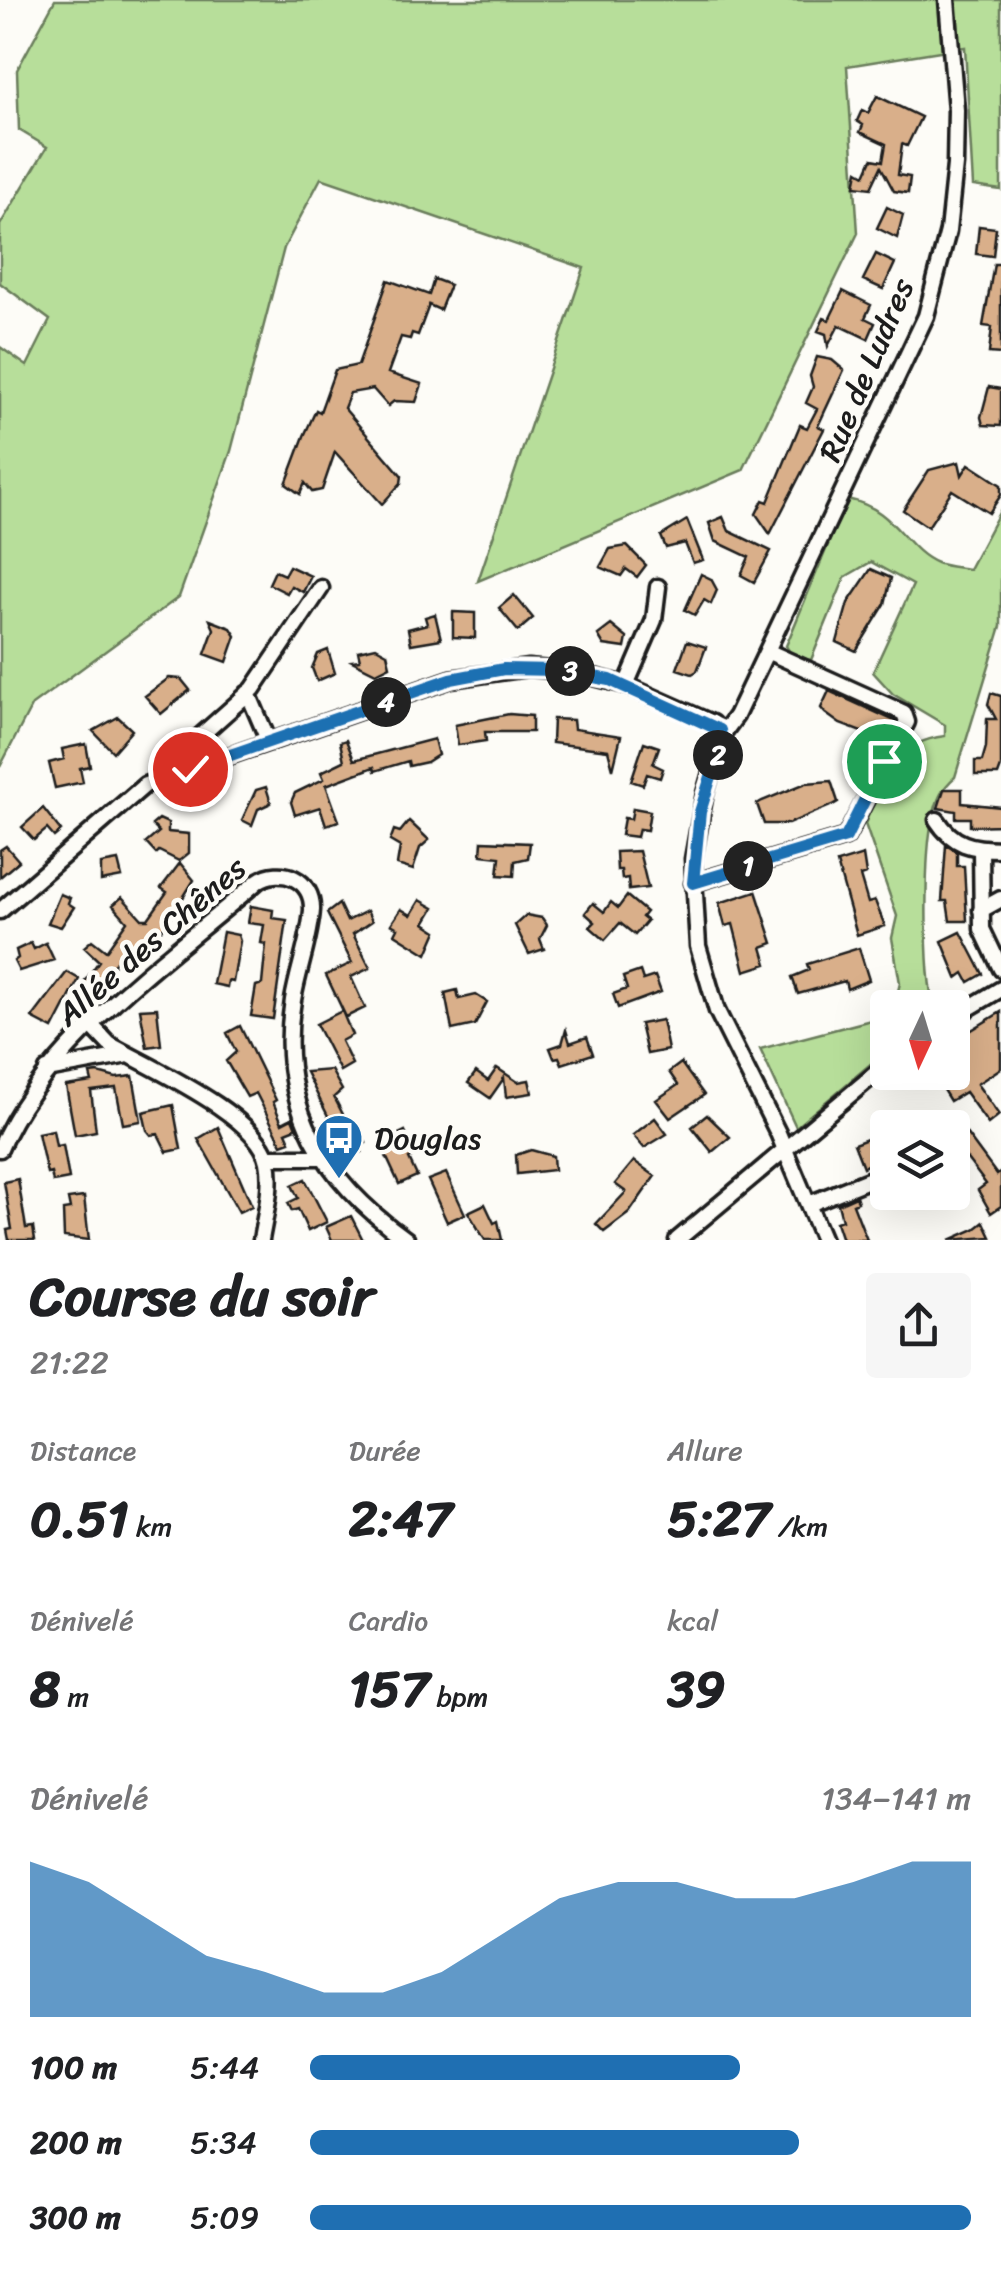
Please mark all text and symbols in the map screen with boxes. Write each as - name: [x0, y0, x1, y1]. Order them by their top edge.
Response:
- street label: Rue de Ludres: [802, 269, 931, 471]
- pin: 3: [545, 646, 595, 696]
- text: 3: [562, 646, 578, 695]
- pin: 4: [361, 677, 411, 727]
- text: 4: [377, 677, 395, 726]
- pin: [842, 719, 927, 804]
- pin: [148, 727, 233, 812]
- pin: 2: [693, 730, 743, 780]
- text: 2: [710, 730, 726, 779]
- icon: arrive: [857, 734, 912, 789]
- icon: check: [163, 742, 218, 797]
- street label: Allée des Chênes: [42, 841, 260, 1042]
- pin: 1: [723, 841, 773, 891]
- text: 1: [742, 841, 754, 890]
- north arrow: [870, 990, 970, 1090]
- map controls: [870, 990, 970, 1210]
- place label: Douglas: [374, 1110, 481, 1167]
- button: layers: [870, 1110, 970, 1210]
- bus stop icon: Douglas: [313, 1112, 365, 1180]
- text: Course du soir: [30, 1248, 374, 1345]
- button: share: [866, 1273, 971, 1378]
- text: 21:22: [30, 1334, 109, 1391]
- text: Distance: [30, 1426, 136, 1475]
- text: Durée: [349, 1426, 421, 1475]
- text: Allure: [667, 1426, 743, 1475]
- text: 0.51: [30, 1475, 129, 1564]
- text: 2:47: [349, 1475, 452, 1564]
- text: 5:27: [667, 1475, 770, 1564]
- text: km: [129, 1502, 172, 1551]
- text: /km: [770, 1502, 828, 1551]
- text: Dénivelé: [30, 1596, 134, 1645]
- text: Cardio: [349, 1596, 428, 1645]
- text: kcal: [667, 1596, 718, 1645]
- text: 8: [30, 1645, 60, 1734]
- text: 157: [349, 1645, 429, 1734]
- text: 39: [667, 1645, 725, 1734]
- text: m: [60, 1672, 89, 1721]
- text: bpm: [429, 1672, 488, 1721]
- text: Dénivelé: [30, 1770, 149, 1827]
- text: 134–141 m: [821, 1770, 971, 1827]
- text: 100 m: [30, 2039, 117, 2096]
- text: 5:44: [190, 2039, 259, 2096]
- text: 200 m: [30, 2114, 122, 2171]
- text: 5:34: [190, 2114, 257, 2171]
- text: 300 m: [30, 2189, 121, 2246]
- text: 5:09: [190, 2189, 259, 2246]

